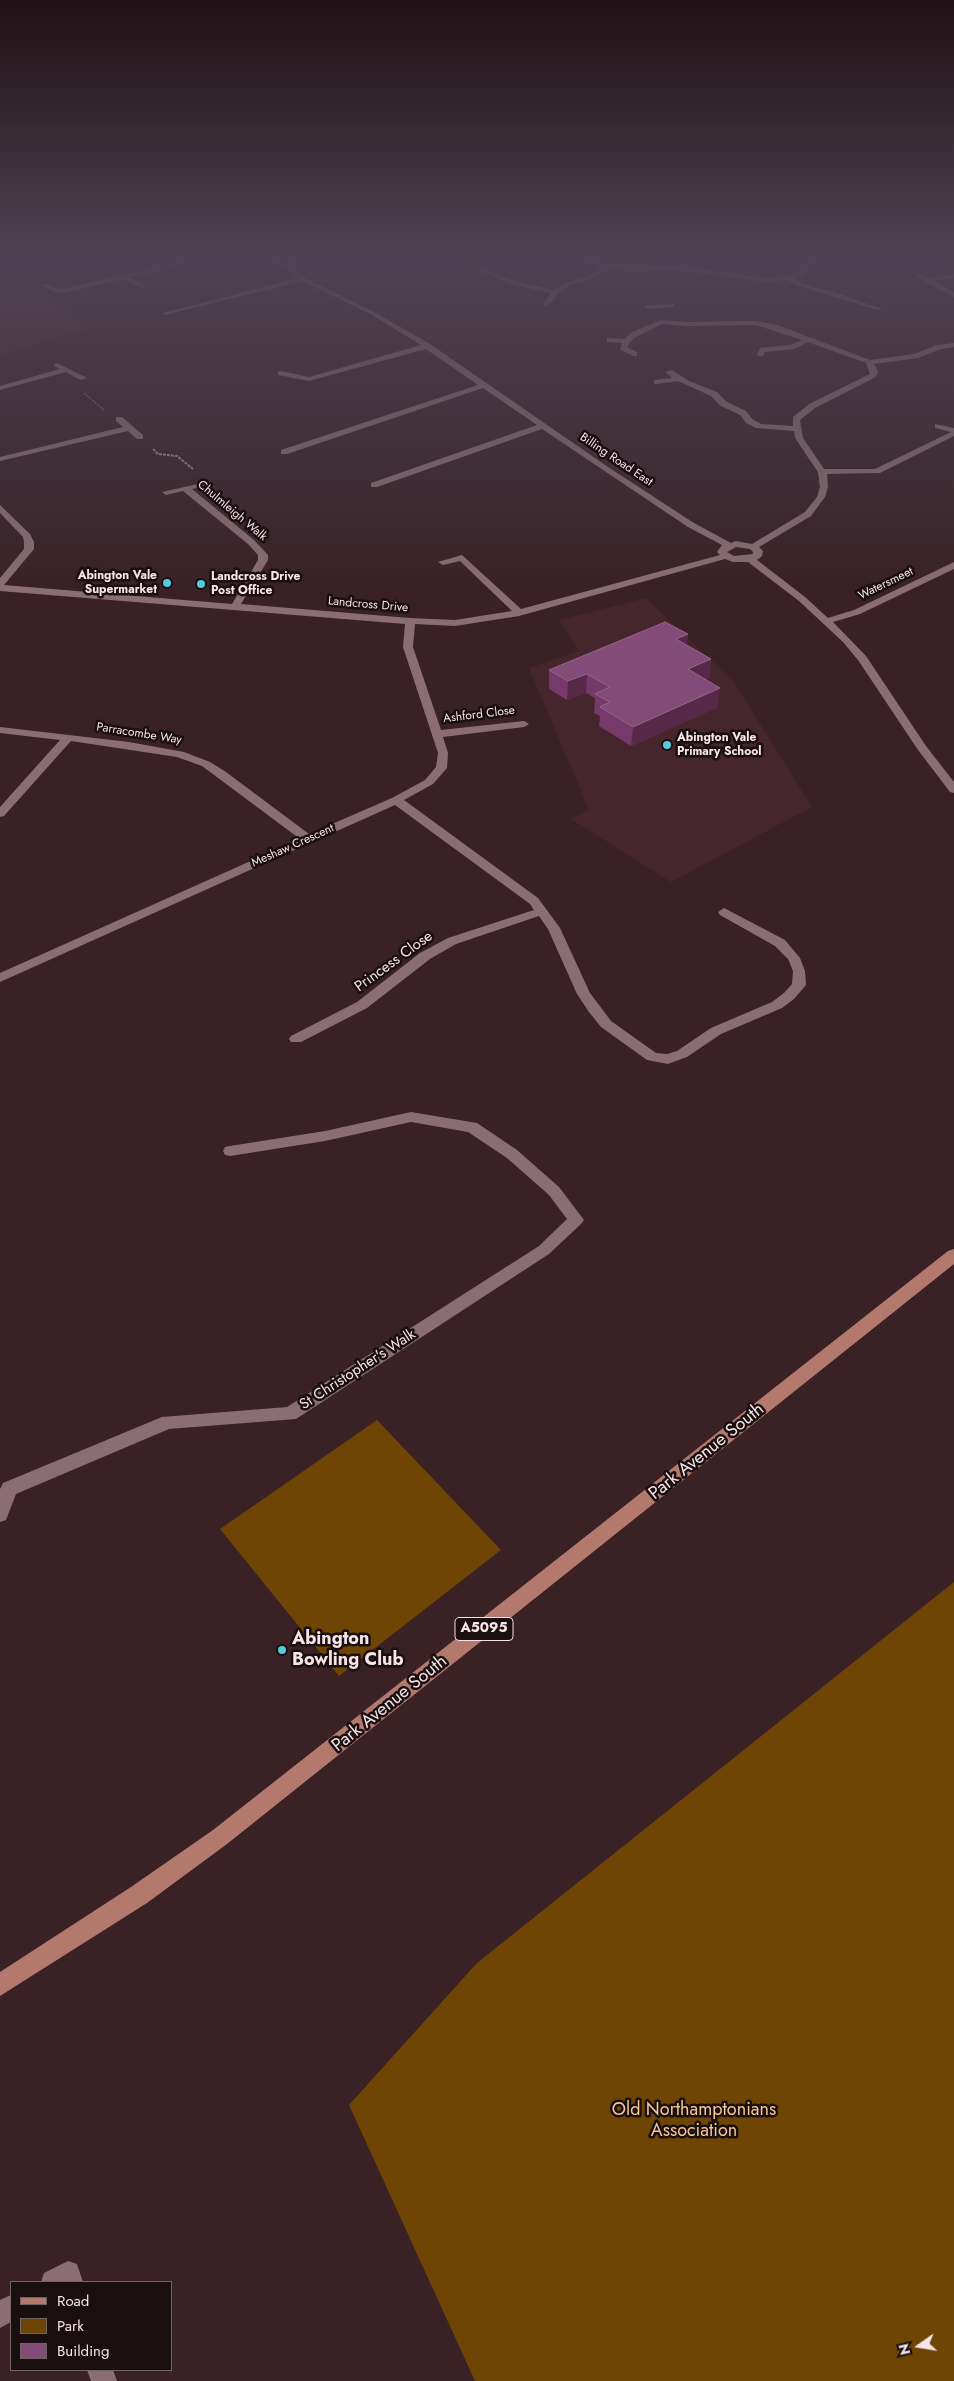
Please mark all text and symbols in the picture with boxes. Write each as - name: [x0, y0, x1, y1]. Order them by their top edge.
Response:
- street label: Billing Road East: [577, 430, 655, 490]
- street label: Chulmleigh Walk: [194, 478, 270, 544]
- street label: Watersmeet: [856, 565, 916, 603]
- place label: Abington Vale Supermarket: [78, 569, 157, 597]
- place label: Landcross Drive Post Office: [211, 570, 300, 598]
- marker: Abington Vale Supermarket: [161, 577, 173, 589]
- marker: Landcross Drive Post Office: [195, 578, 207, 590]
- street label: Landcross Drive: [327, 594, 409, 616]
- street label: Ashford Close: [442, 703, 516, 727]
- street label: Parracombe Way: [95, 720, 183, 748]
- place label: Abington Vale Primary School: [677, 731, 762, 759]
- marker: Abington Vale Primary School: [661, 739, 673, 751]
- street label: Meshaw Crescent: [250, 821, 336, 871]
- street label: Princess Close: [351, 928, 437, 996]
- street label: St Christopher's Walk: [297, 1326, 419, 1414]
- street label: Park Avenue South: [645, 1399, 769, 1505]
- road number: A5095: [455, 1618, 513, 1640]
- place label: Abington Bowling Club: [292, 1629, 403, 1672]
- marker: Abington Bowling Club: [276, 1644, 288, 1656]
- street label: Park Avenue South: [328, 1651, 452, 1757]
- park label: Old Northamptonians Association: [612, 2100, 776, 2142]
- legend: [10, 2281, 172, 2371]
- text: Road: [57, 2290, 89, 2312]
- text: Park: [57, 2315, 84, 2337]
- north arrow: [894, 2321, 944, 2371]
- text: Building: [57, 2340, 109, 2362]
- text: N: [893, 2342, 915, 2357]

